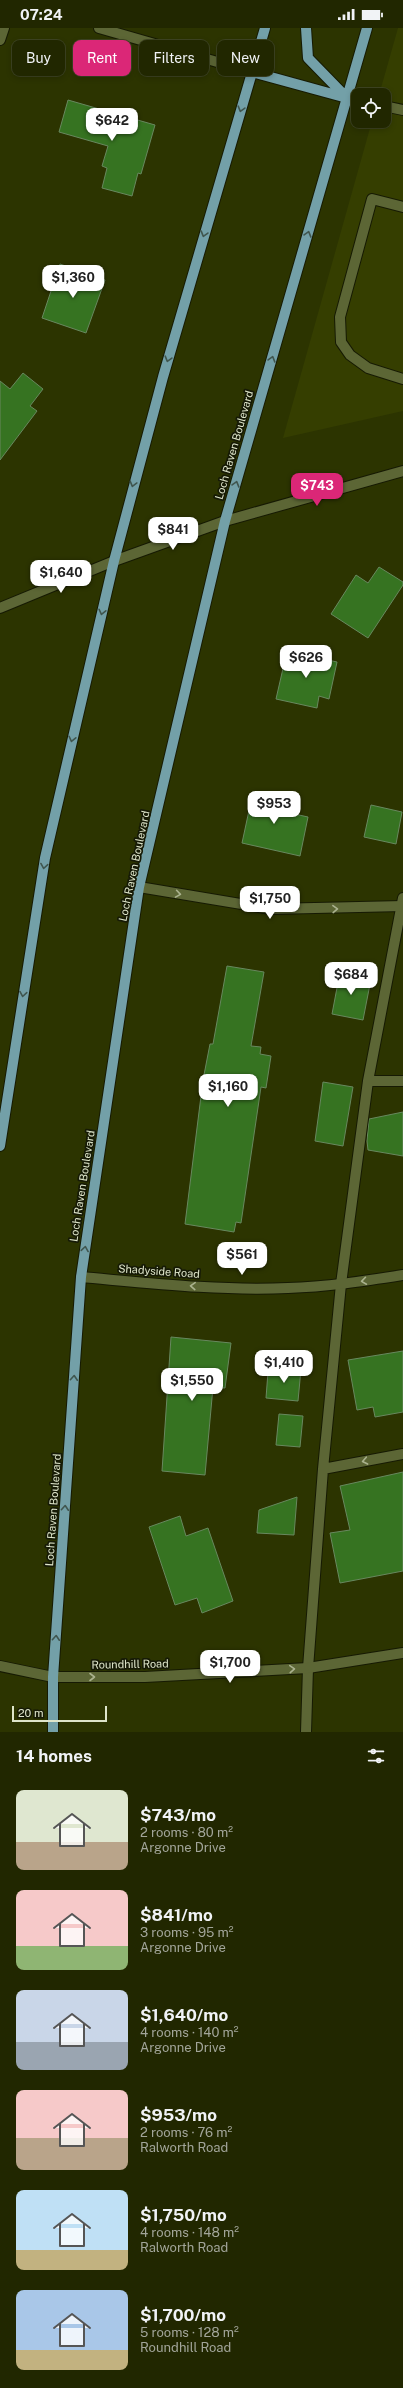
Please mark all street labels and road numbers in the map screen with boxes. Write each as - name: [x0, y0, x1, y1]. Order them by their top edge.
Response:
- street label: Loch Raven Boulevard: [213, 389, 255, 501]
- street label: Loch Raven Boulevard: [116, 810, 152, 922]
- street label: Loch Raven Boulevard: [67, 1129, 97, 1243]
- street label: Shadyside Road: [118, 1262, 200, 1280]
- street label: Loch Raven Boulevard: [43, 1453, 63, 1567]
- street label: Roundhill Road: [91, 1657, 169, 1671]

